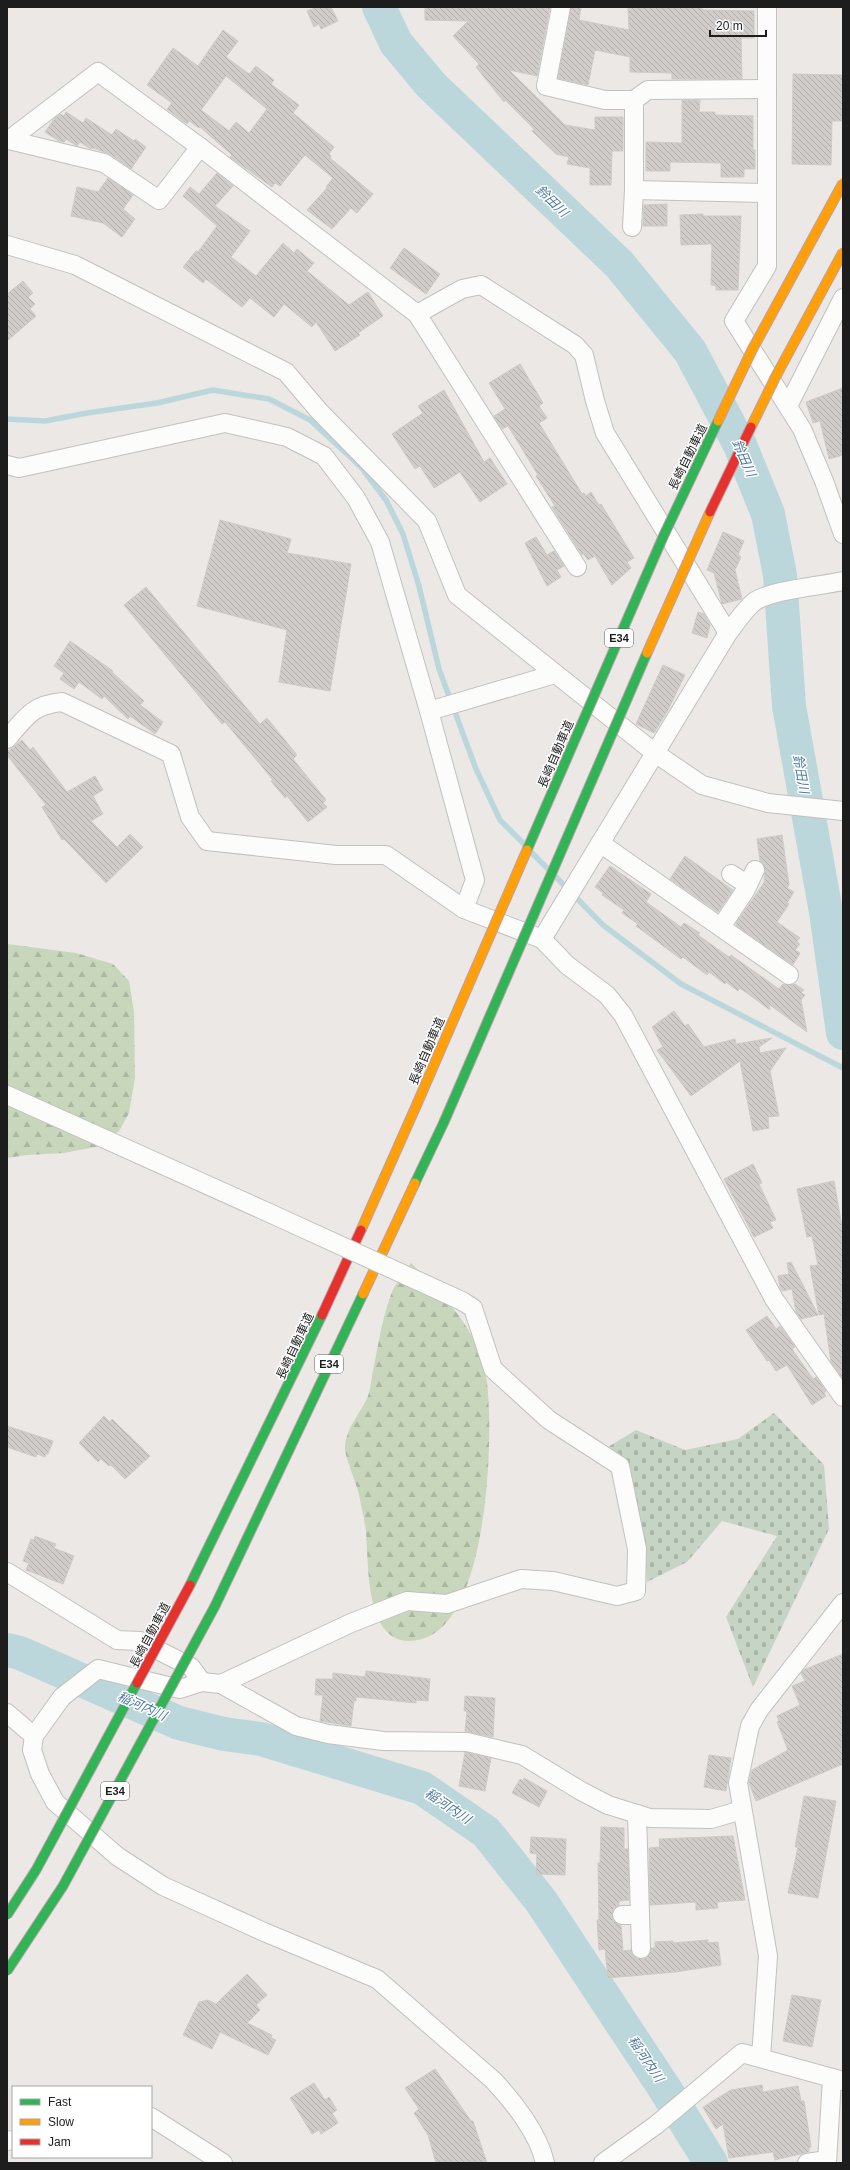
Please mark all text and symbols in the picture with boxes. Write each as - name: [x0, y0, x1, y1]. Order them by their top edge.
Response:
- scale bar: [710, 12, 766, 38]
- text: 20 m: [716, 19, 743, 33]
- water label: 鈴田川: [533, 182, 573, 221]
- street label: 長崎自動車道: [666, 422, 710, 492]
- water label: 鈴田川: [729, 437, 759, 481]
- road number: E34: [605, 629, 633, 647]
- street label: 長崎自動車道: [535, 718, 577, 790]
- water label: 鈴田川: [790, 753, 812, 796]
- street label: 長崎自動車道: [406, 1015, 448, 1087]
- street label: 長崎自動車道: [273, 1310, 317, 1382]
- road number: E34: [315, 1355, 343, 1373]
- street label: 長崎自動車道: [127, 1600, 173, 1670]
- water label: 稲河内川: [115, 1689, 171, 1724]
- road number: E34: [101, 1782, 129, 1800]
- water label: 稲河内川: [422, 1785, 475, 1828]
- water label: 稲河内川: [625, 2033, 668, 2086]
- legend: [12, 2086, 152, 2158]
- text: Fast: [48, 2095, 72, 2109]
- text: Slow: [48, 2115, 74, 2129]
- text: Jam: [48, 2135, 71, 2149]

